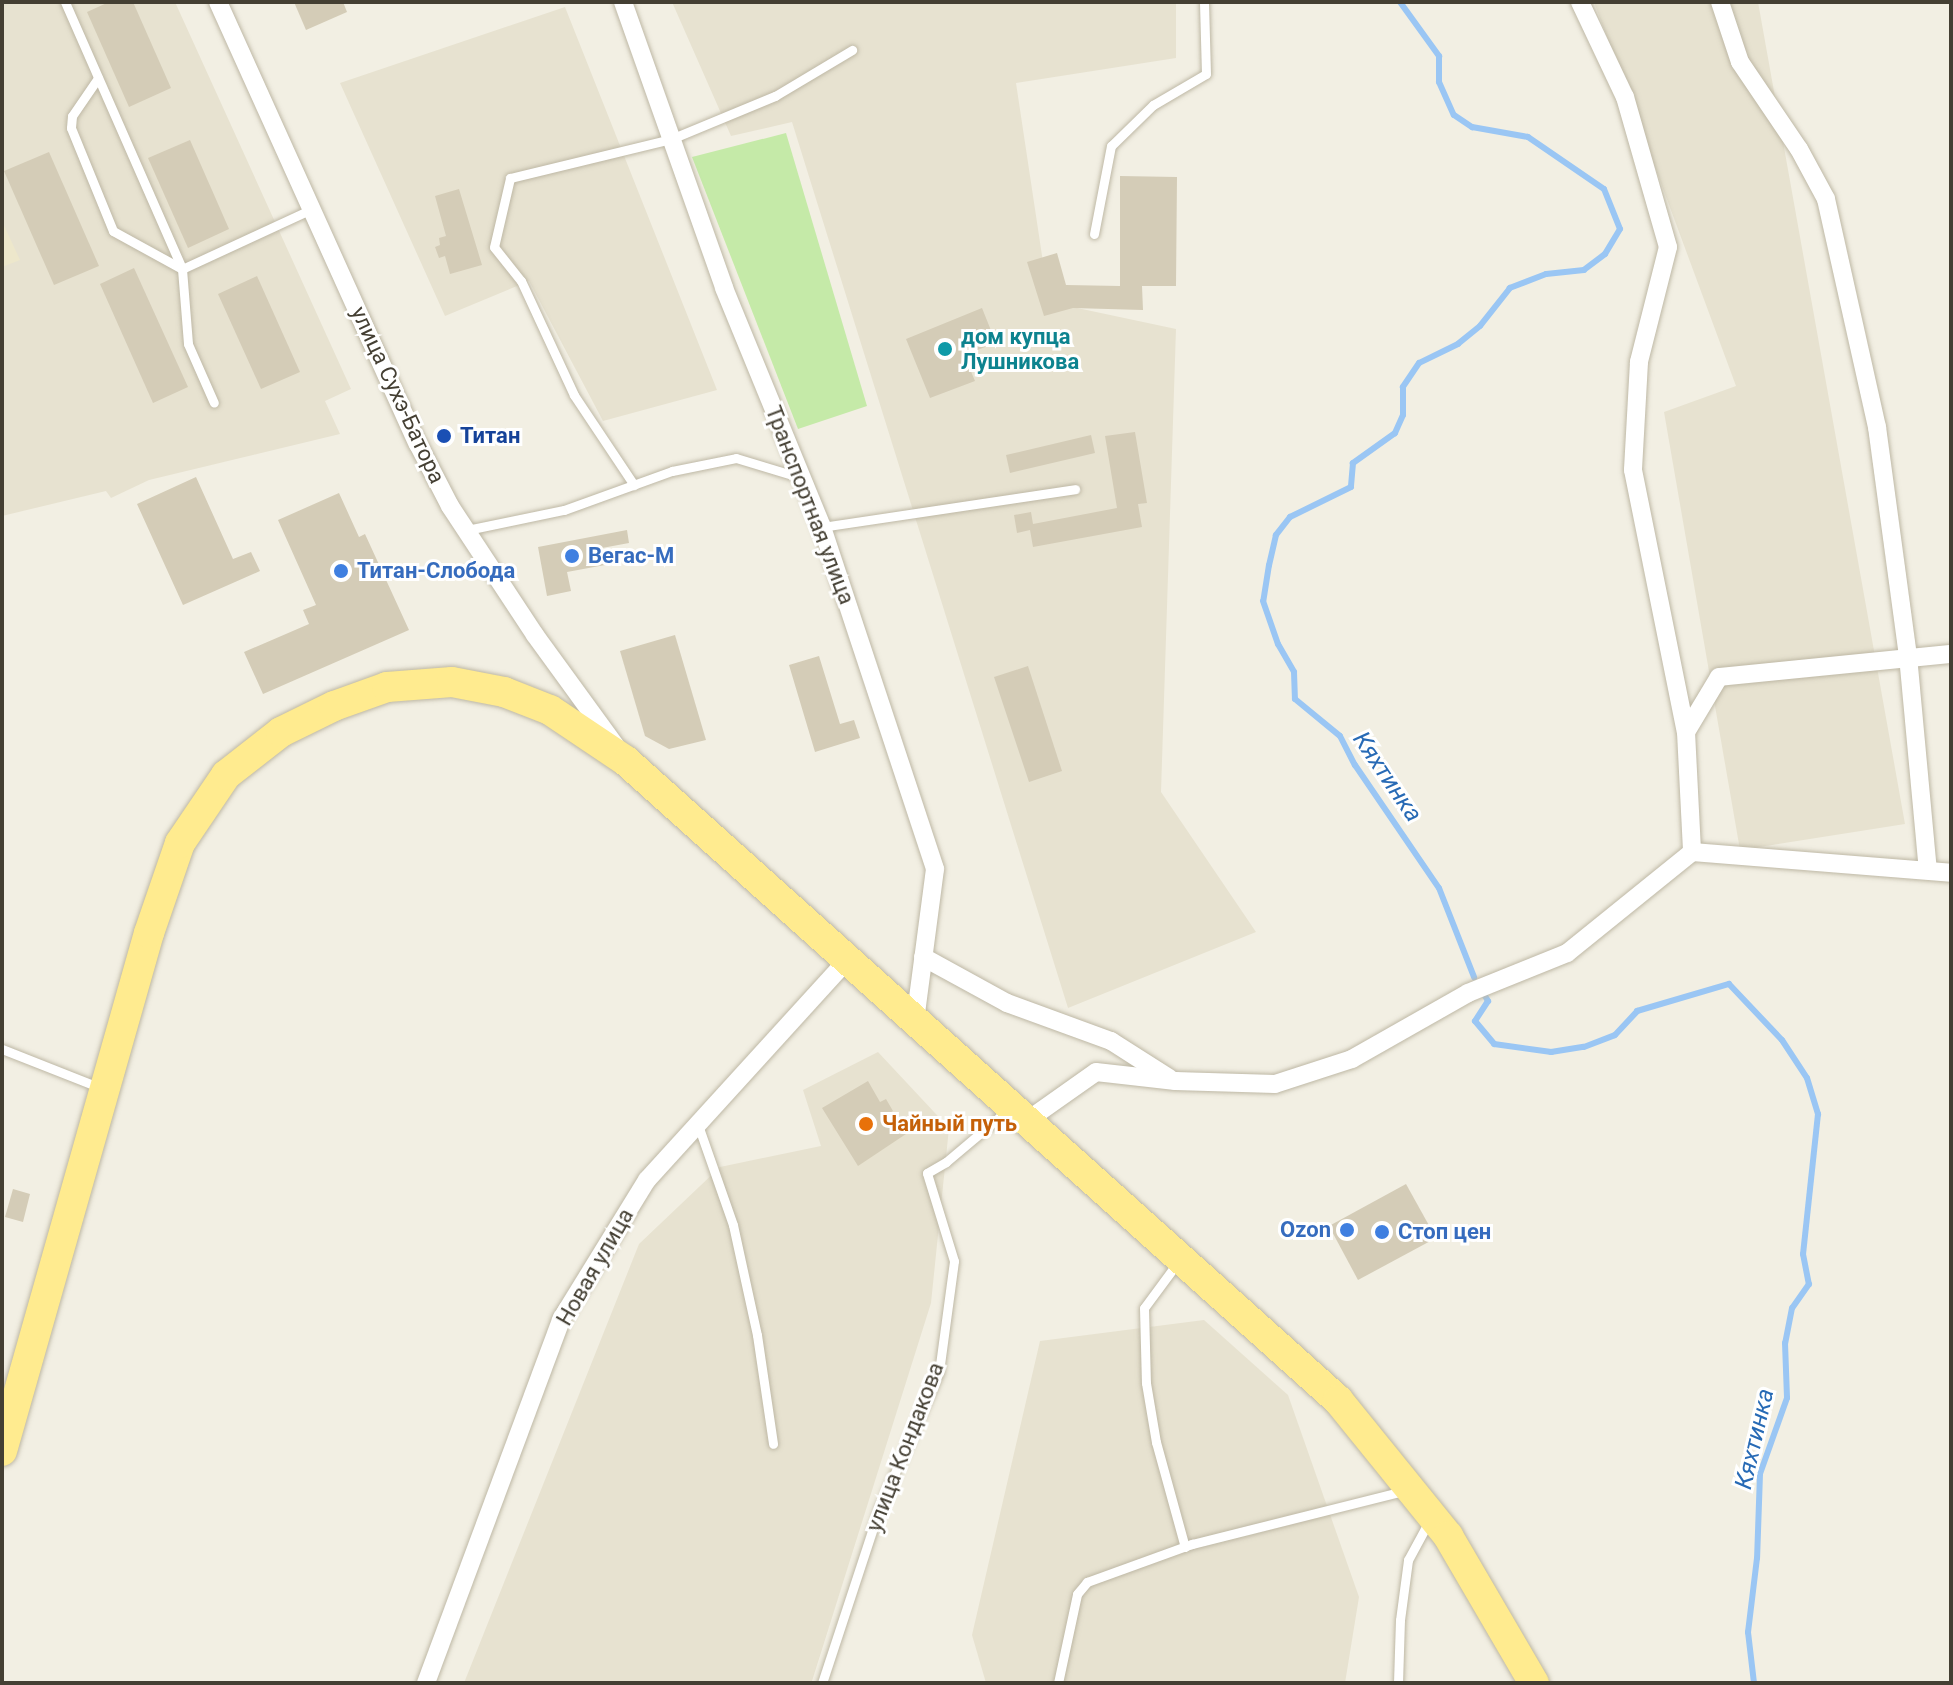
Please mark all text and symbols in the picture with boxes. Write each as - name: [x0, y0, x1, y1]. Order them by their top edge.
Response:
- street label: улица Сухэ-Батора: [345, 302, 451, 488]
- place label: дом купца Лушникова: [961, 323, 1079, 374]
- marker: дом купца Лушникова: [936, 340, 954, 358]
- street label: Транспортная улица: [760, 402, 860, 608]
- place label: Титан: [460, 423, 520, 449]
- marker: Титан: [435, 427, 453, 445]
- place label: Вегас-М: [588, 543, 674, 569]
- marker: Вегас-М: [563, 547, 581, 565]
- place label: Титан-Слобода: [357, 558, 515, 584]
- marker: Титан-Слобода: [332, 562, 350, 580]
- water label: Кяхтинка: [1346, 726, 1428, 828]
- place label: Чайный путь: [882, 1111, 1017, 1137]
- marker: Чайный путь: [857, 1115, 875, 1133]
- street label: Новая улица: [551, 1204, 639, 1330]
- place label: Ozon: [1280, 1217, 1331, 1243]
- place label: Стоп цен: [1398, 1219, 1491, 1245]
- marker: Ozon: [1338, 1221, 1356, 1239]
- marker: Стоп цен: [1373, 1223, 1391, 1241]
- street label: улица Кондакова: [861, 1359, 949, 1535]
- water label: Кяхтинка: [1729, 1386, 1781, 1492]

